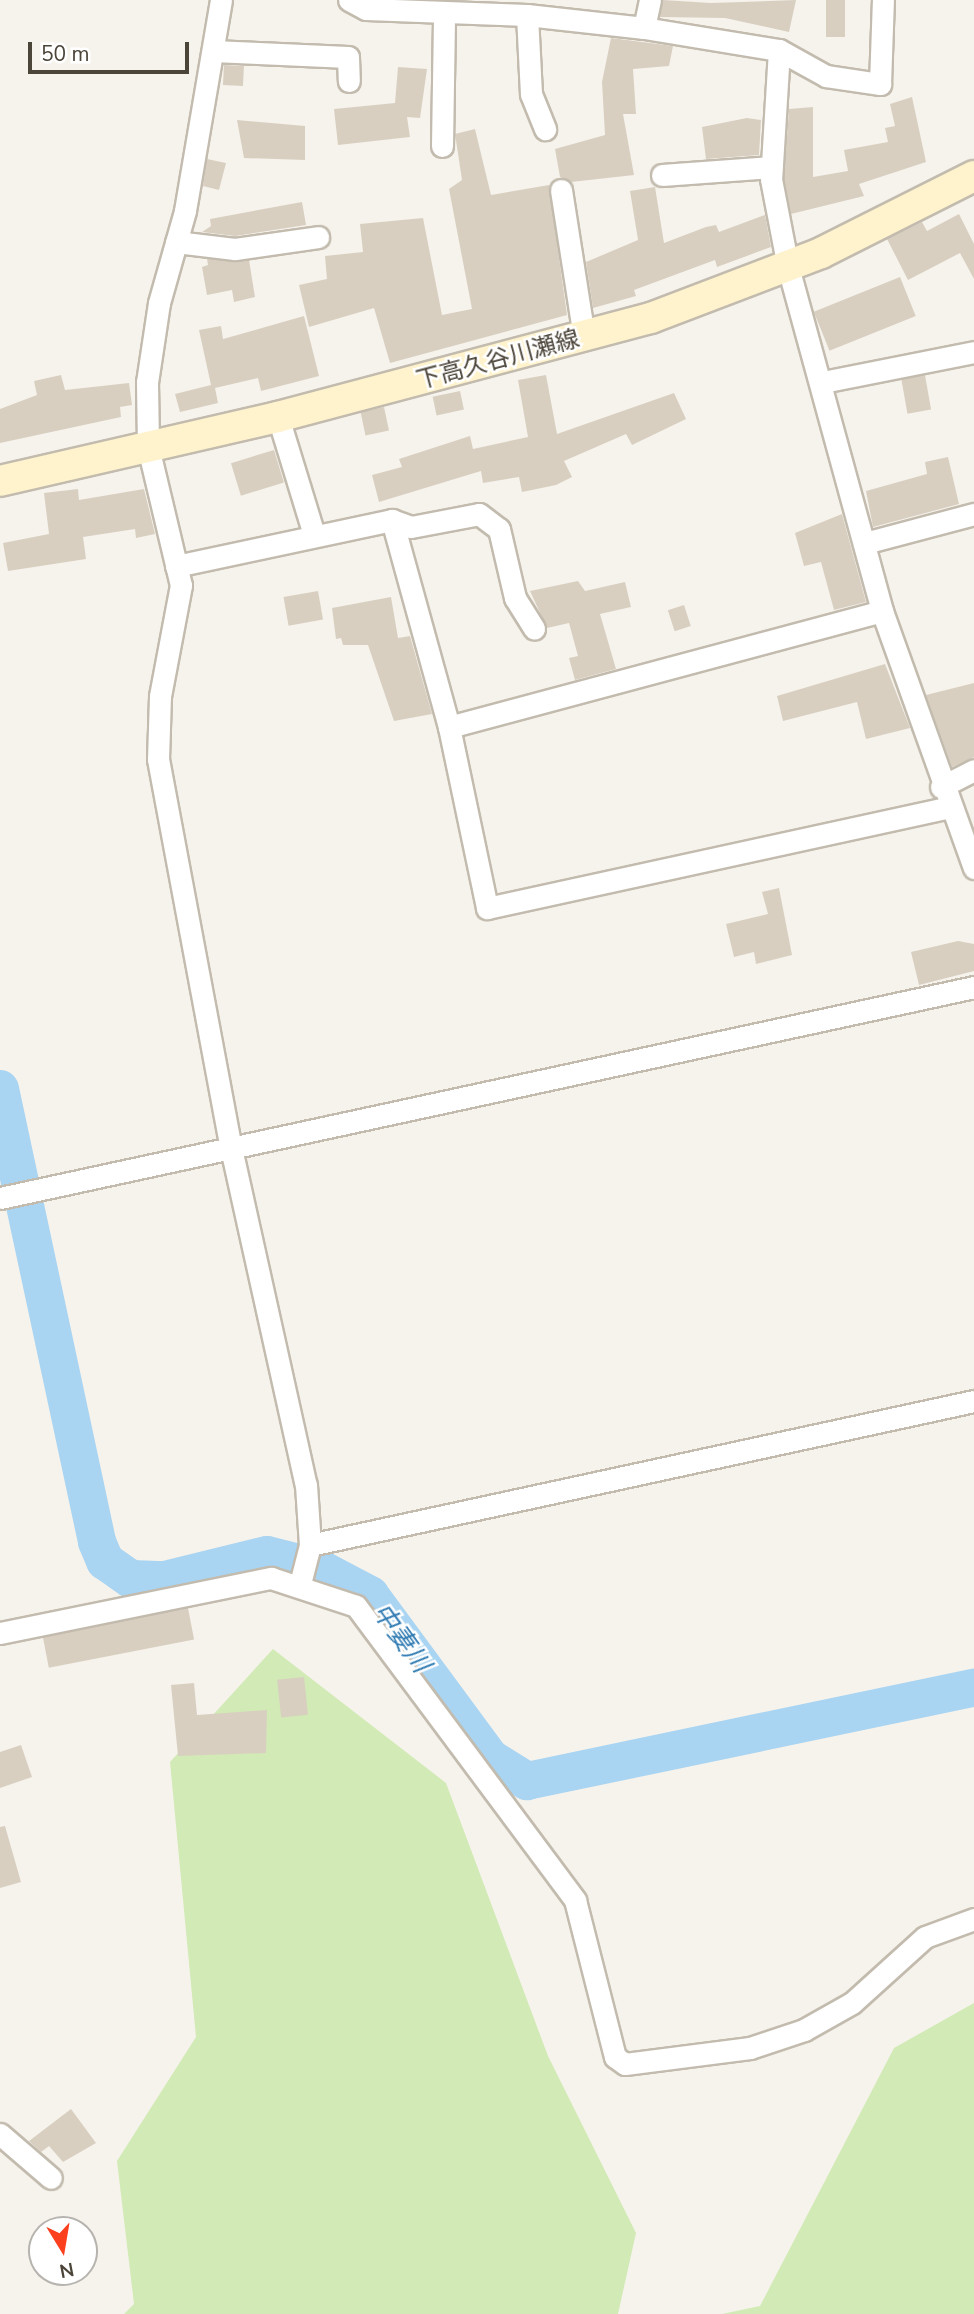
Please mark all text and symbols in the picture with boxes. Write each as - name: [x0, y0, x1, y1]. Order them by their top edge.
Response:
- scale bar: [32, 28, 192, 72]
- text: 50 m: [41, 40, 90, 68]
- street label: 下高久谷川瀬線: [413, 324, 583, 396]
- water label: 中妻川: [365, 1597, 437, 1679]
- north arrow: [28, 2216, 98, 2286]
- text: N: [57, 2256, 76, 2284]

